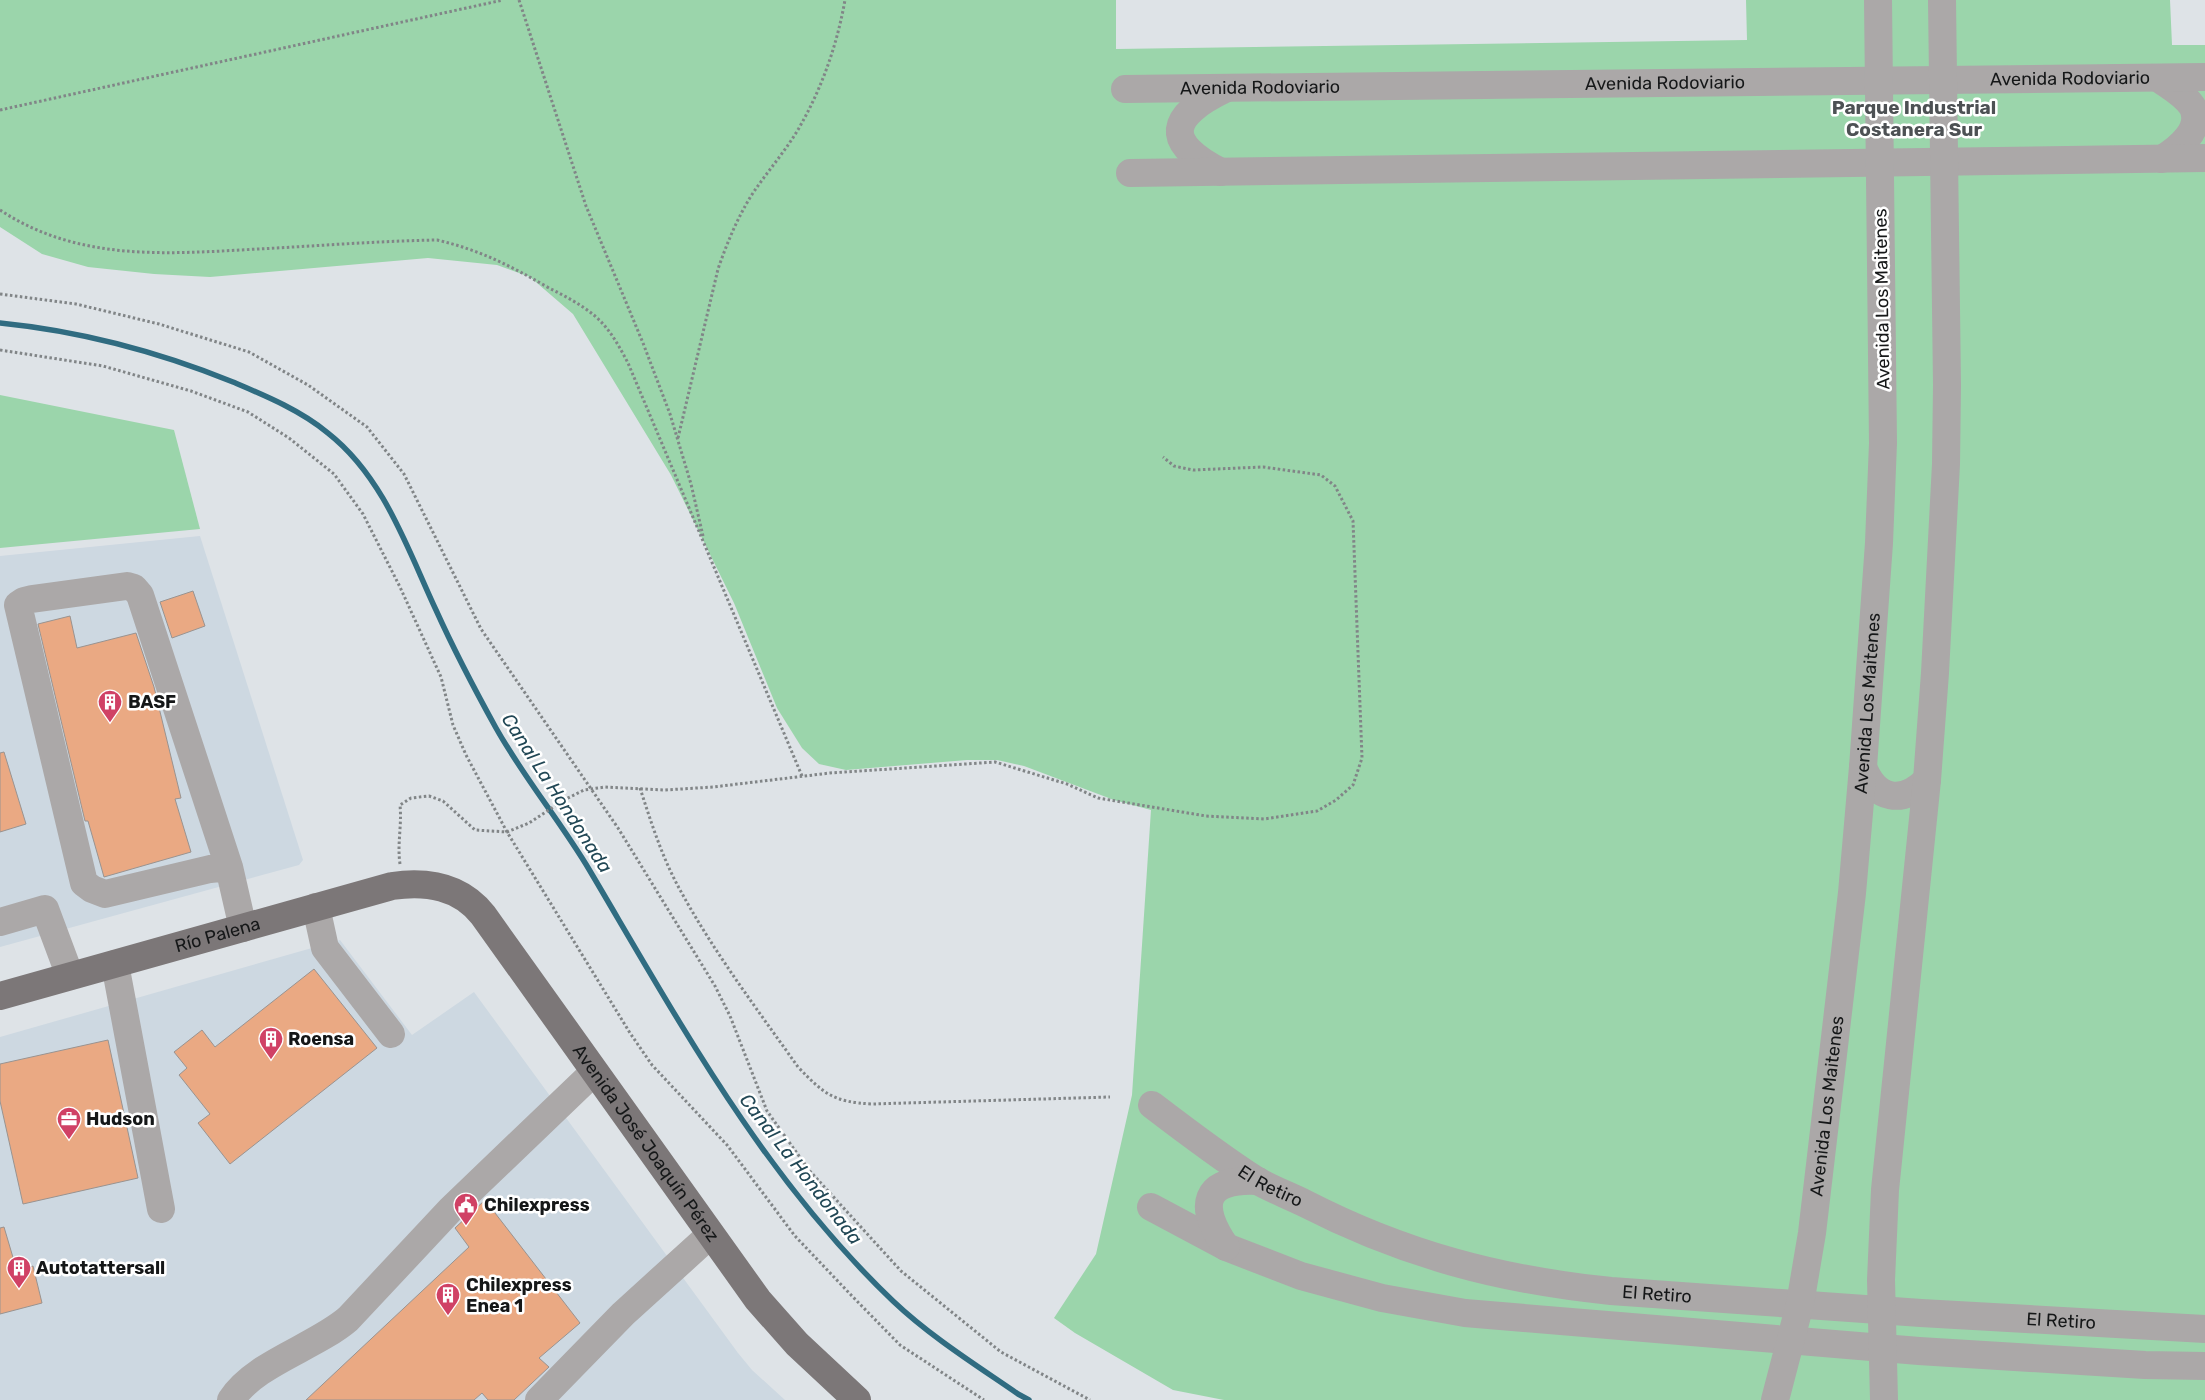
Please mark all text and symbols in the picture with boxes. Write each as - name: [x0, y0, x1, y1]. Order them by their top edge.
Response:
- street label: Avenida Rodoviario: [1990, 67, 2150, 90]
- street label: Avenida Rodoviario: [1585, 71, 1745, 95]
- street label: Avenida Rodoviario: [1180, 76, 1340, 99]
- district label: Parque Industrial Costanera Sur: [1832, 96, 1996, 141]
- street label: Avenida Los Maitenes: [1869, 208, 1895, 390]
- street label: Avenida Los Maitenes: [1850, 612, 1885, 795]
- building icon: BASF: [97, 689, 123, 723]
- place label: BASF: [128, 691, 176, 713]
- water label: Canal La Hondonada: [497, 709, 617, 877]
- street label: Río Palena: [172, 913, 263, 957]
- street label: Avenida Los Maitenes: [1805, 1015, 1848, 1197]
- building icon: Roensa: [258, 1026, 284, 1060]
- place label: Roensa: [288, 1028, 354, 1050]
- street label: Avenida José Joaquín Pérez: [568, 1040, 724, 1246]
- water label: Canal La Hondonada: [735, 1089, 867, 1249]
- office icon: Hudson: [56, 1106, 82, 1140]
- place label: Hudson: [86, 1108, 155, 1130]
- street label: El Retiro: [1234, 1160, 1306, 1212]
- public building icon: Chilexpress: [453, 1192, 479, 1226]
- place label: Chilexpress: [484, 1194, 590, 1216]
- building icon: Autotattersall: [6, 1255, 32, 1289]
- place label: Autotattersall: [36, 1257, 165, 1279]
- place label: Chilexpress Enea 1: [466, 1274, 572, 1317]
- street label: El Retiro: [1621, 1281, 1693, 1308]
- building icon: Chilexpress Enea 1: [435, 1282, 461, 1316]
- street label: El Retiro: [2026, 1308, 2097, 1334]

